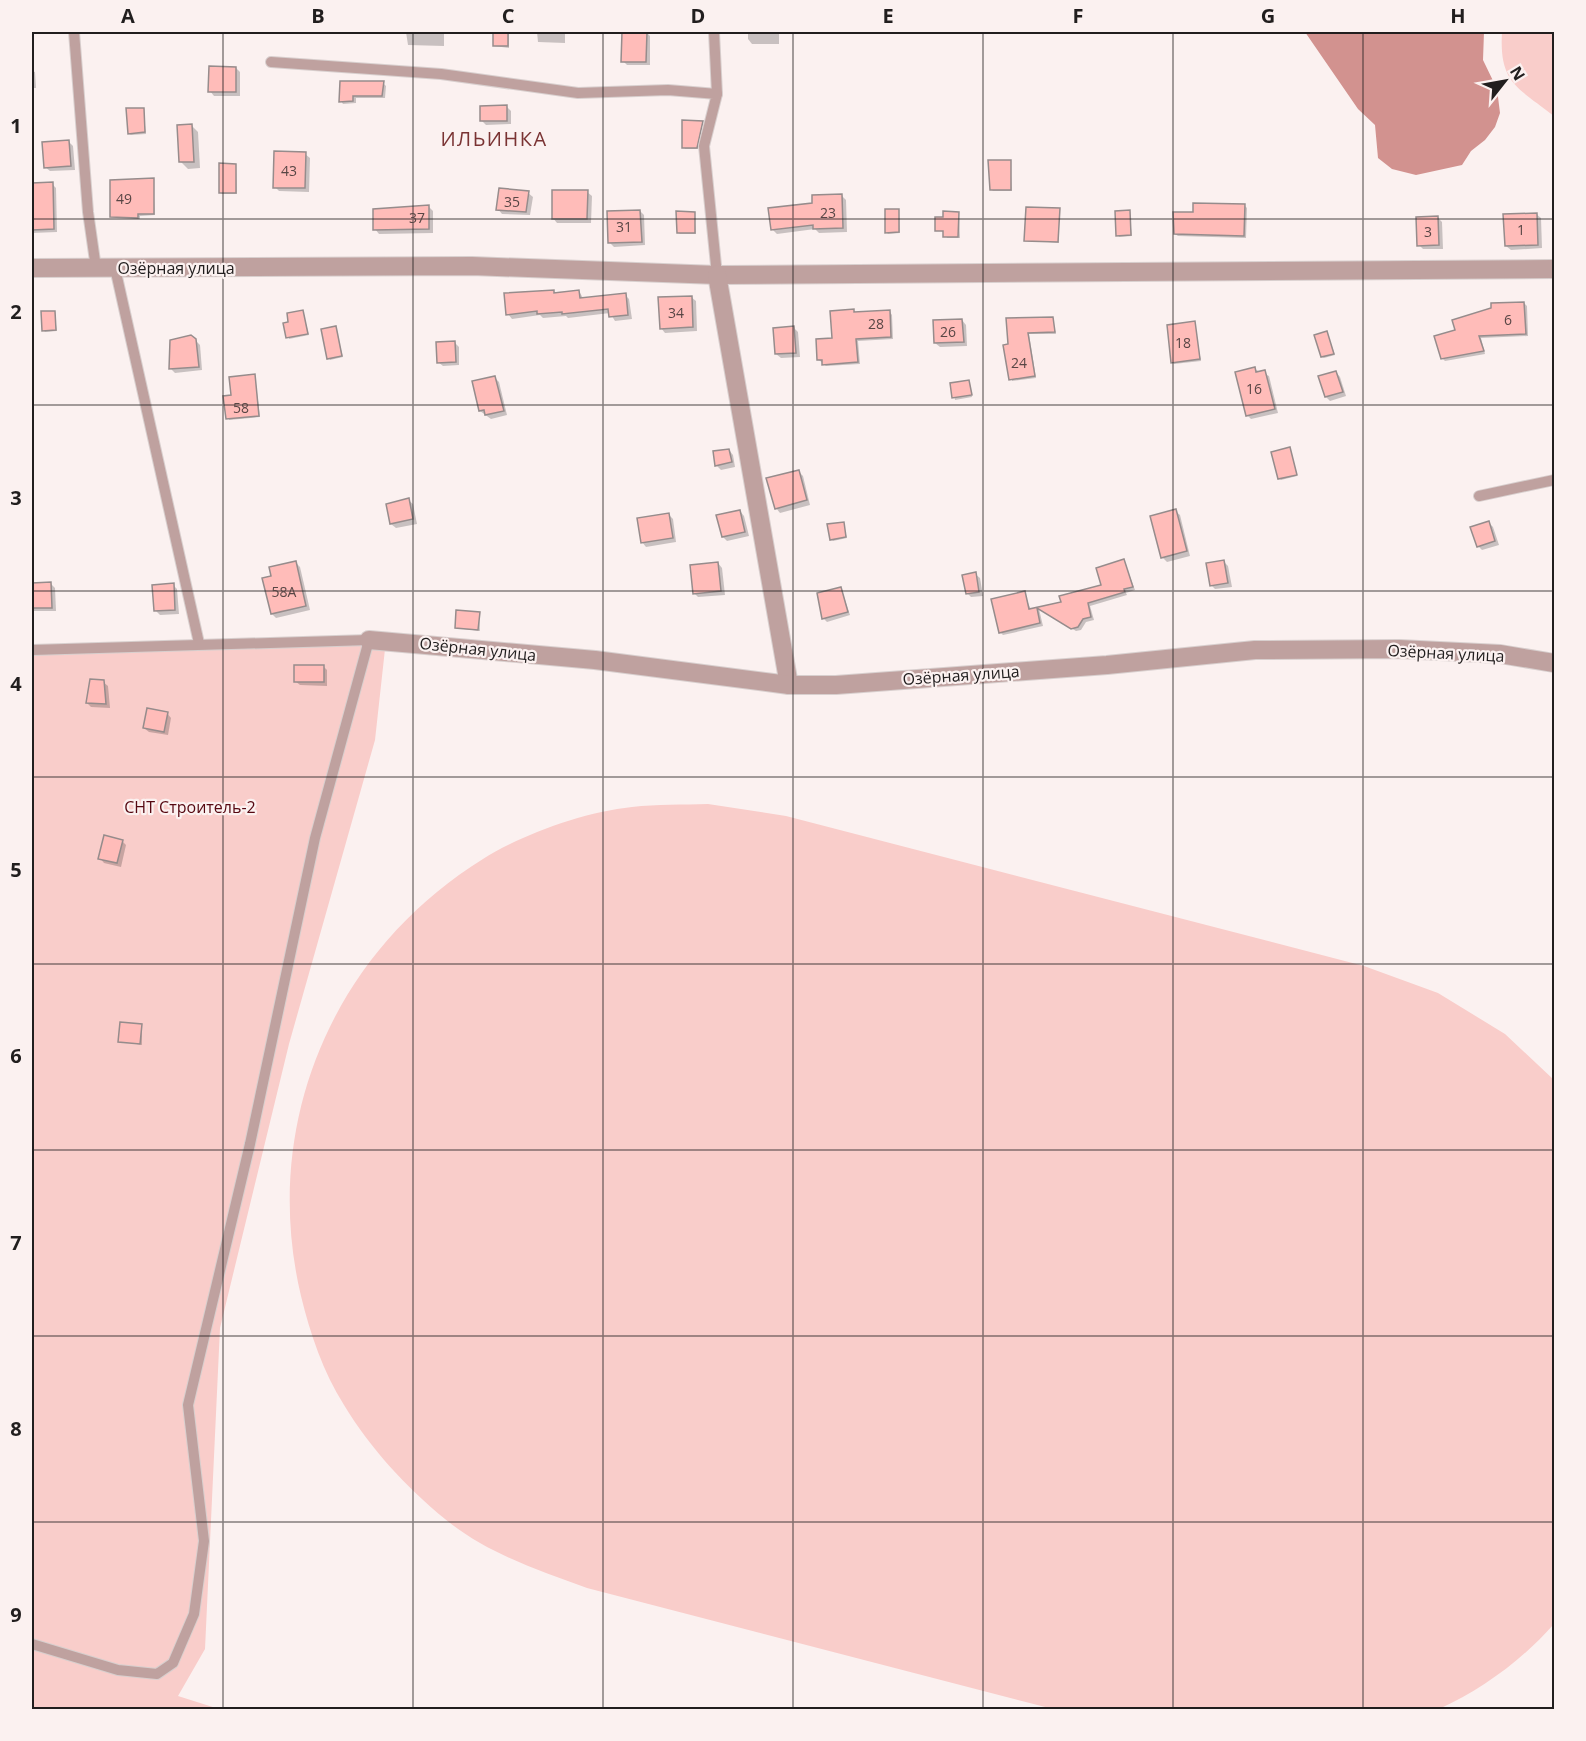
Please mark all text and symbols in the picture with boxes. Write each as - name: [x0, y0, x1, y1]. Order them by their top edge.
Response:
- text: A: [121, 2, 135, 29]
- text: B: [311, 2, 325, 29]
- text: C: [502, 2, 515, 29]
- text: D: [691, 2, 705, 29]
- text: E: [882, 2, 894, 29]
- text: F: [1073, 2, 1083, 29]
- text: G: [1261, 2, 1275, 29]
- text: H: [1450, 2, 1466, 29]
- north arrow: [1475, 51, 1535, 111]
- text: N: [1505, 62, 1531, 85]
- text: 1: [10, 112, 22, 139]
- district label: ИЛЬИНКА: [440, 125, 548, 152]
- house number: 43: [281, 161, 297, 180]
- house number: 49: [116, 189, 132, 208]
- house number: 35: [504, 192, 520, 211]
- house number: 23: [820, 203, 836, 222]
- house number: 37: [409, 208, 425, 227]
- house number: 31: [616, 217, 632, 236]
- house number: 1: [1517, 220, 1525, 239]
- house number: 3: [1424, 222, 1432, 241]
- street label: Озёрная улица: [117, 257, 235, 279]
- text: 2: [10, 298, 22, 325]
- house number: 34: [668, 303, 684, 322]
- house number: 6: [1504, 310, 1512, 329]
- house number: 28: [868, 314, 884, 333]
- house number: 26: [940, 322, 956, 341]
- house number: 18: [1175, 333, 1191, 352]
- house number: 24: [1011, 353, 1027, 372]
- house number: 16: [1246, 379, 1262, 398]
- house number: 58: [233, 398, 249, 417]
- text: 3: [10, 484, 22, 511]
- house number: 58А: [272, 582, 297, 601]
- street label: Озёрная улица: [419, 632, 537, 666]
- street label: Озёрная улица: [1387, 639, 1505, 667]
- street label: Озёрная улица: [902, 660, 1020, 690]
- text: 4: [10, 670, 22, 697]
- park label: СНТ Строитель-2: [124, 796, 256, 818]
- text: 5: [10, 856, 22, 883]
- text: 6: [10, 1042, 22, 1069]
- text: 7: [10, 1229, 22, 1256]
- text: 8: [10, 1415, 22, 1442]
- text: 9: [10, 1601, 22, 1628]

